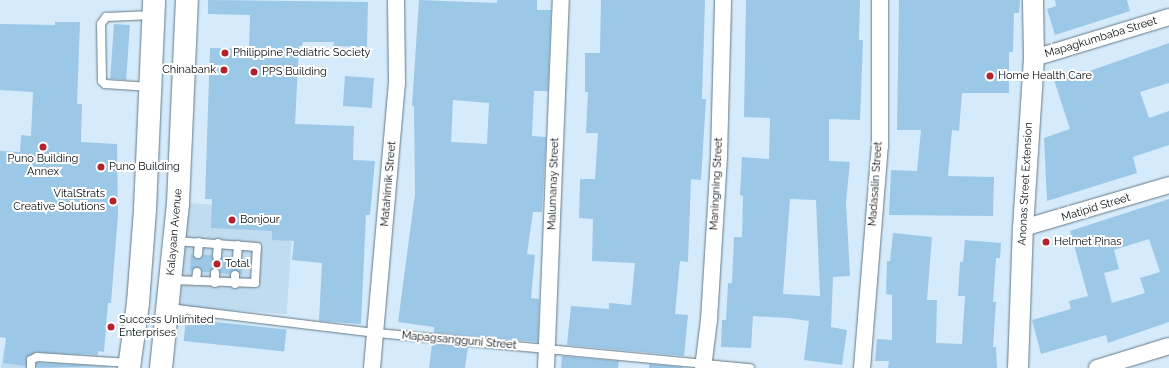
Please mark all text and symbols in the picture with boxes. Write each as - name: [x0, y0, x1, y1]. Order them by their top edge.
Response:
- street label: Mapagkumbaba Street: [1043, 15, 1159, 61]
- place label: Philippine Pediatric Society: [233, 46, 371, 60]
- marker: Philippine Pediatric Society: [220, 48, 230, 58]
- place label: Chinabank: [162, 63, 216, 77]
- marker: Chinabank: [219, 65, 229, 75]
- place label: PPS Building: [262, 65, 327, 79]
- marker: PPS Building: [249, 67, 259, 77]
- place label: Home Health Care: [998, 69, 1092, 83]
- marker: Home Health Care: [985, 71, 995, 81]
- street label: Anonas Street Extension: [1016, 122, 1036, 246]
- street label: Malumanay Street: [546, 137, 562, 231]
- street label: Maningning Street: [708, 137, 726, 231]
- street label: Matahimik Street: [379, 141, 399, 227]
- street label: Madasalin Street: [866, 141, 886, 227]
- marker: Puno Building Annex: [38, 142, 48, 152]
- place label: Puno Building Annex: [8, 153, 78, 179]
- place label: Puno Building: [109, 160, 180, 174]
- marker: Puno Building: [96, 162, 106, 172]
- place label: VitalStrats Creative Solutions: [13, 188, 105, 214]
- street label: Kalayaan Avenue: [165, 188, 185, 276]
- street label: Matipid Street: [1060, 191, 1132, 225]
- marker: VitalStrats Creative Solutions: [108, 196, 118, 206]
- place label: Bonjour: [240, 213, 280, 227]
- marker: Bonjour: [227, 215, 237, 225]
- place label: Helmet Pinas: [1054, 235, 1121, 249]
- marker: Helmet Pinas: [1041, 237, 1051, 247]
- place label: Total: [225, 257, 250, 271]
- marker: Total: [212, 259, 222, 269]
- place label: Success Unlimited Enterprises: [119, 314, 214, 340]
- marker: Success Unlimited Enterprises: [106, 322, 116, 332]
- street label: Mapagsangguni Street: [401, 329, 517, 353]

